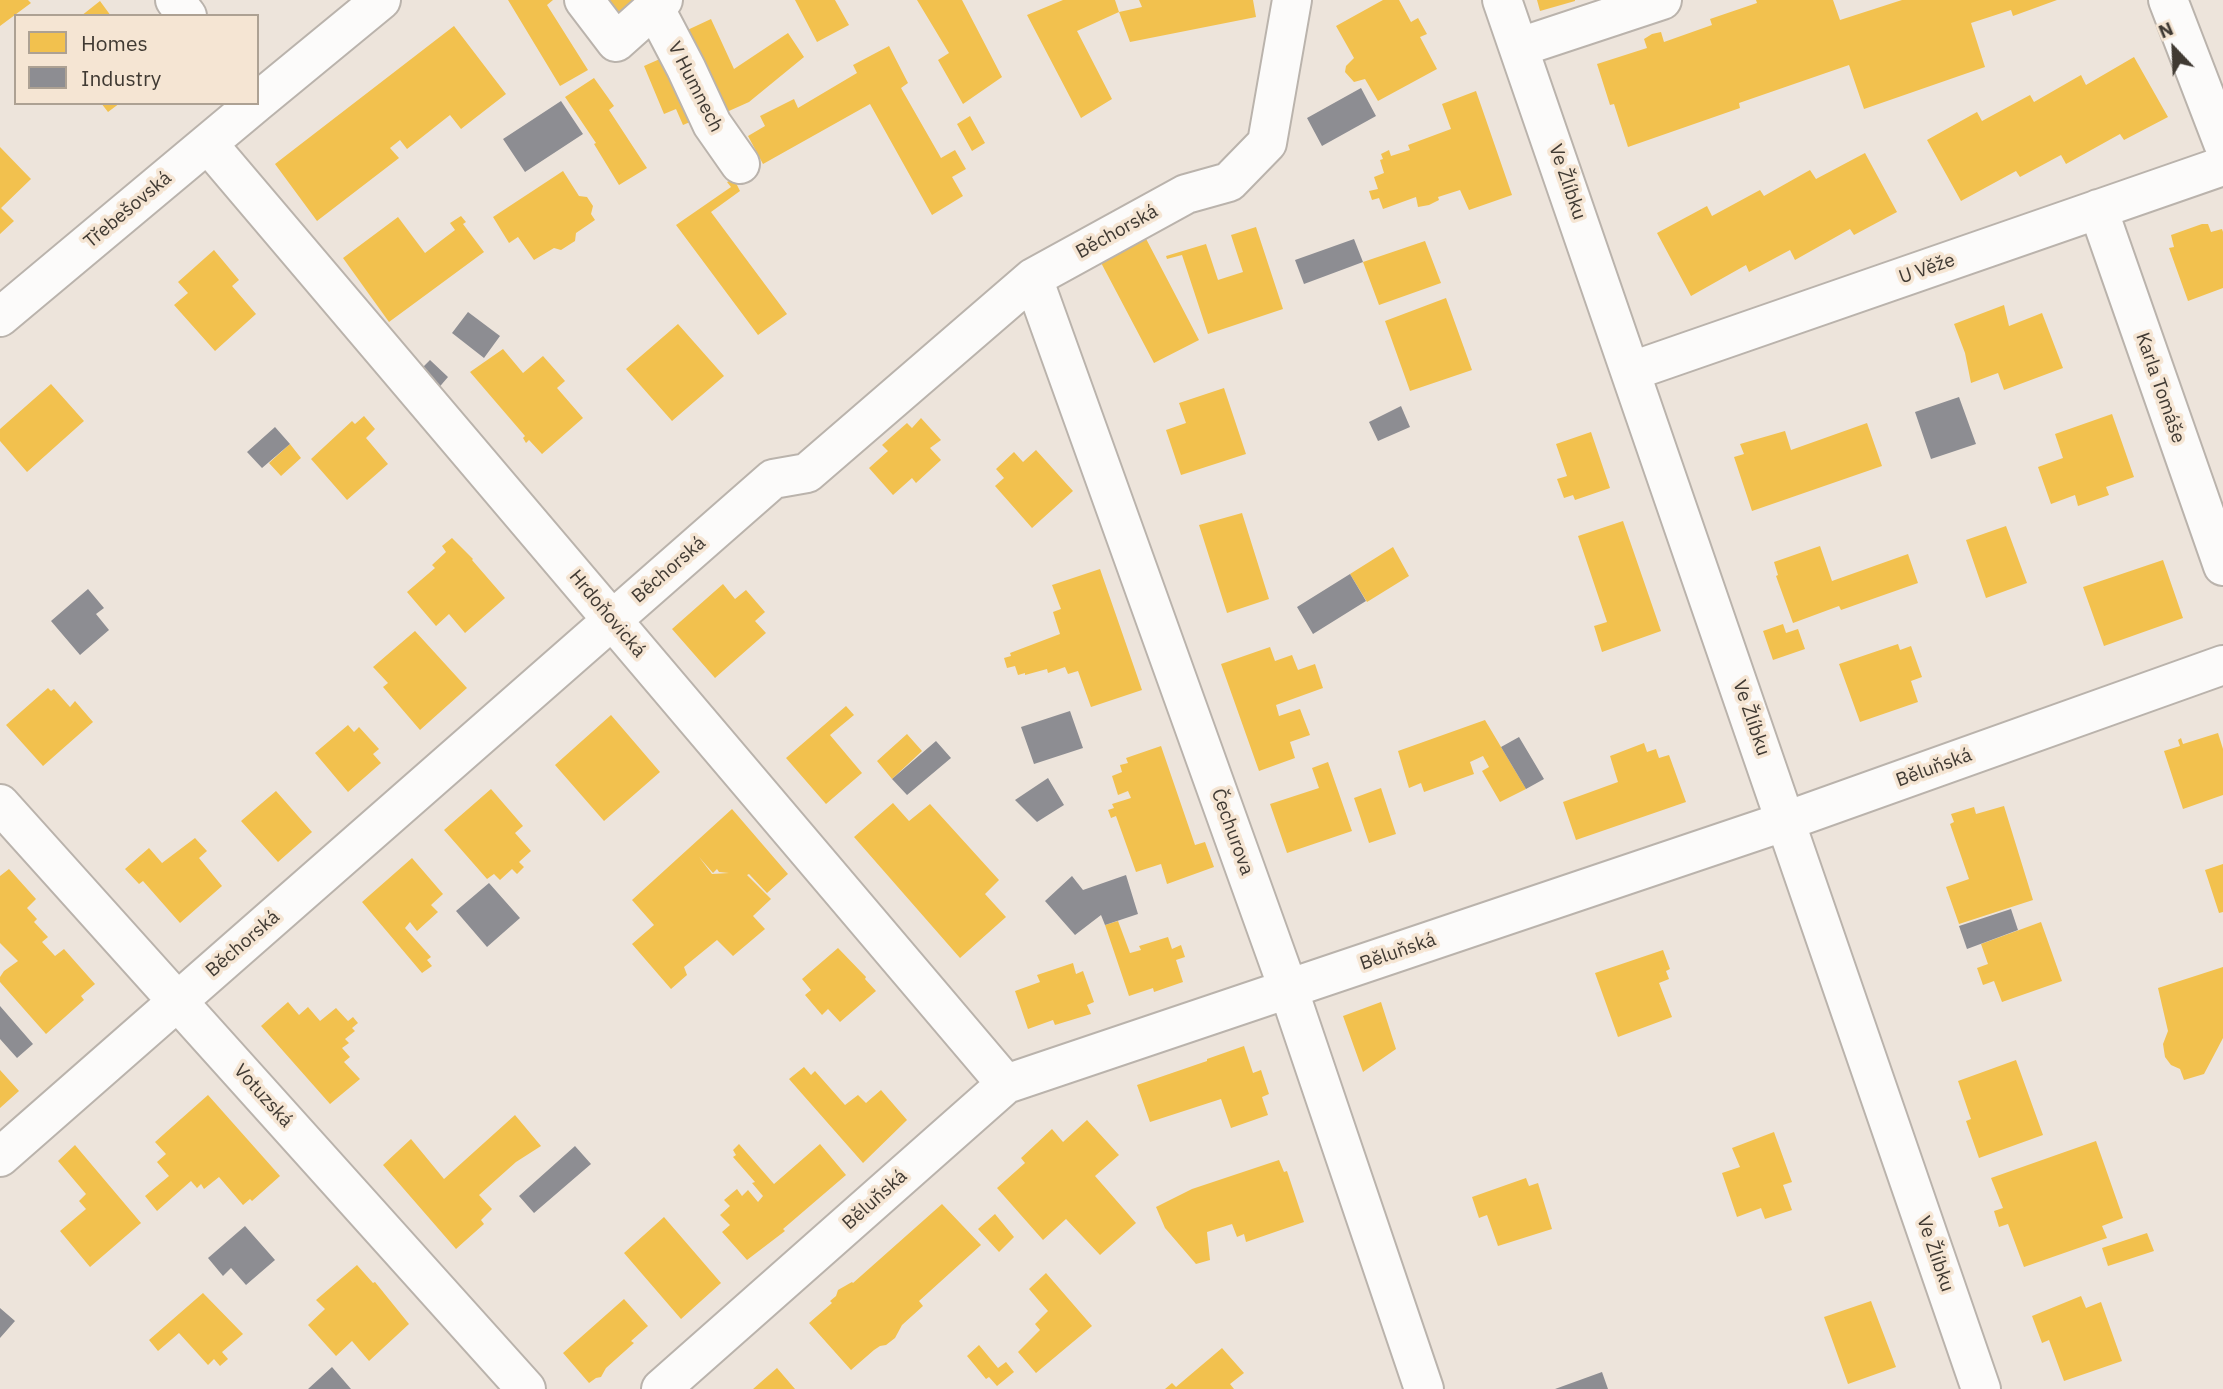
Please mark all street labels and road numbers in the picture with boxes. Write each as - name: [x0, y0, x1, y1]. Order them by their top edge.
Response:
- street label: V Humnech: [662, 38, 728, 136]
- street label: Ve Žlíbku: [1543, 141, 1591, 223]
- street label: Třebešovská: [80, 167, 176, 253]
- street label: Běchorská: [1072, 200, 1162, 264]
- street label: U Věže: [1896, 249, 1958, 289]
- street label: Karla Tomáše: [2130, 330, 2190, 446]
- street label: Běchorská: [628, 532, 710, 608]
- street label: Hrdoňovická: [564, 566, 650, 662]
- street label: Ve Žlíbku: [1727, 677, 1775, 759]
- street label: Běluňská: [1893, 744, 1975, 792]
- street label: Čechurova: [1206, 786, 1258, 878]
- street label: Běchorská: [202, 906, 284, 982]
- street label: Běluňská: [1357, 928, 1439, 976]
- street label: Votuzská: [229, 1060, 297, 1132]
- street label: Běluňská: [838, 1165, 912, 1235]
- street label: Ve Žlíbku: [1911, 1213, 1959, 1295]

